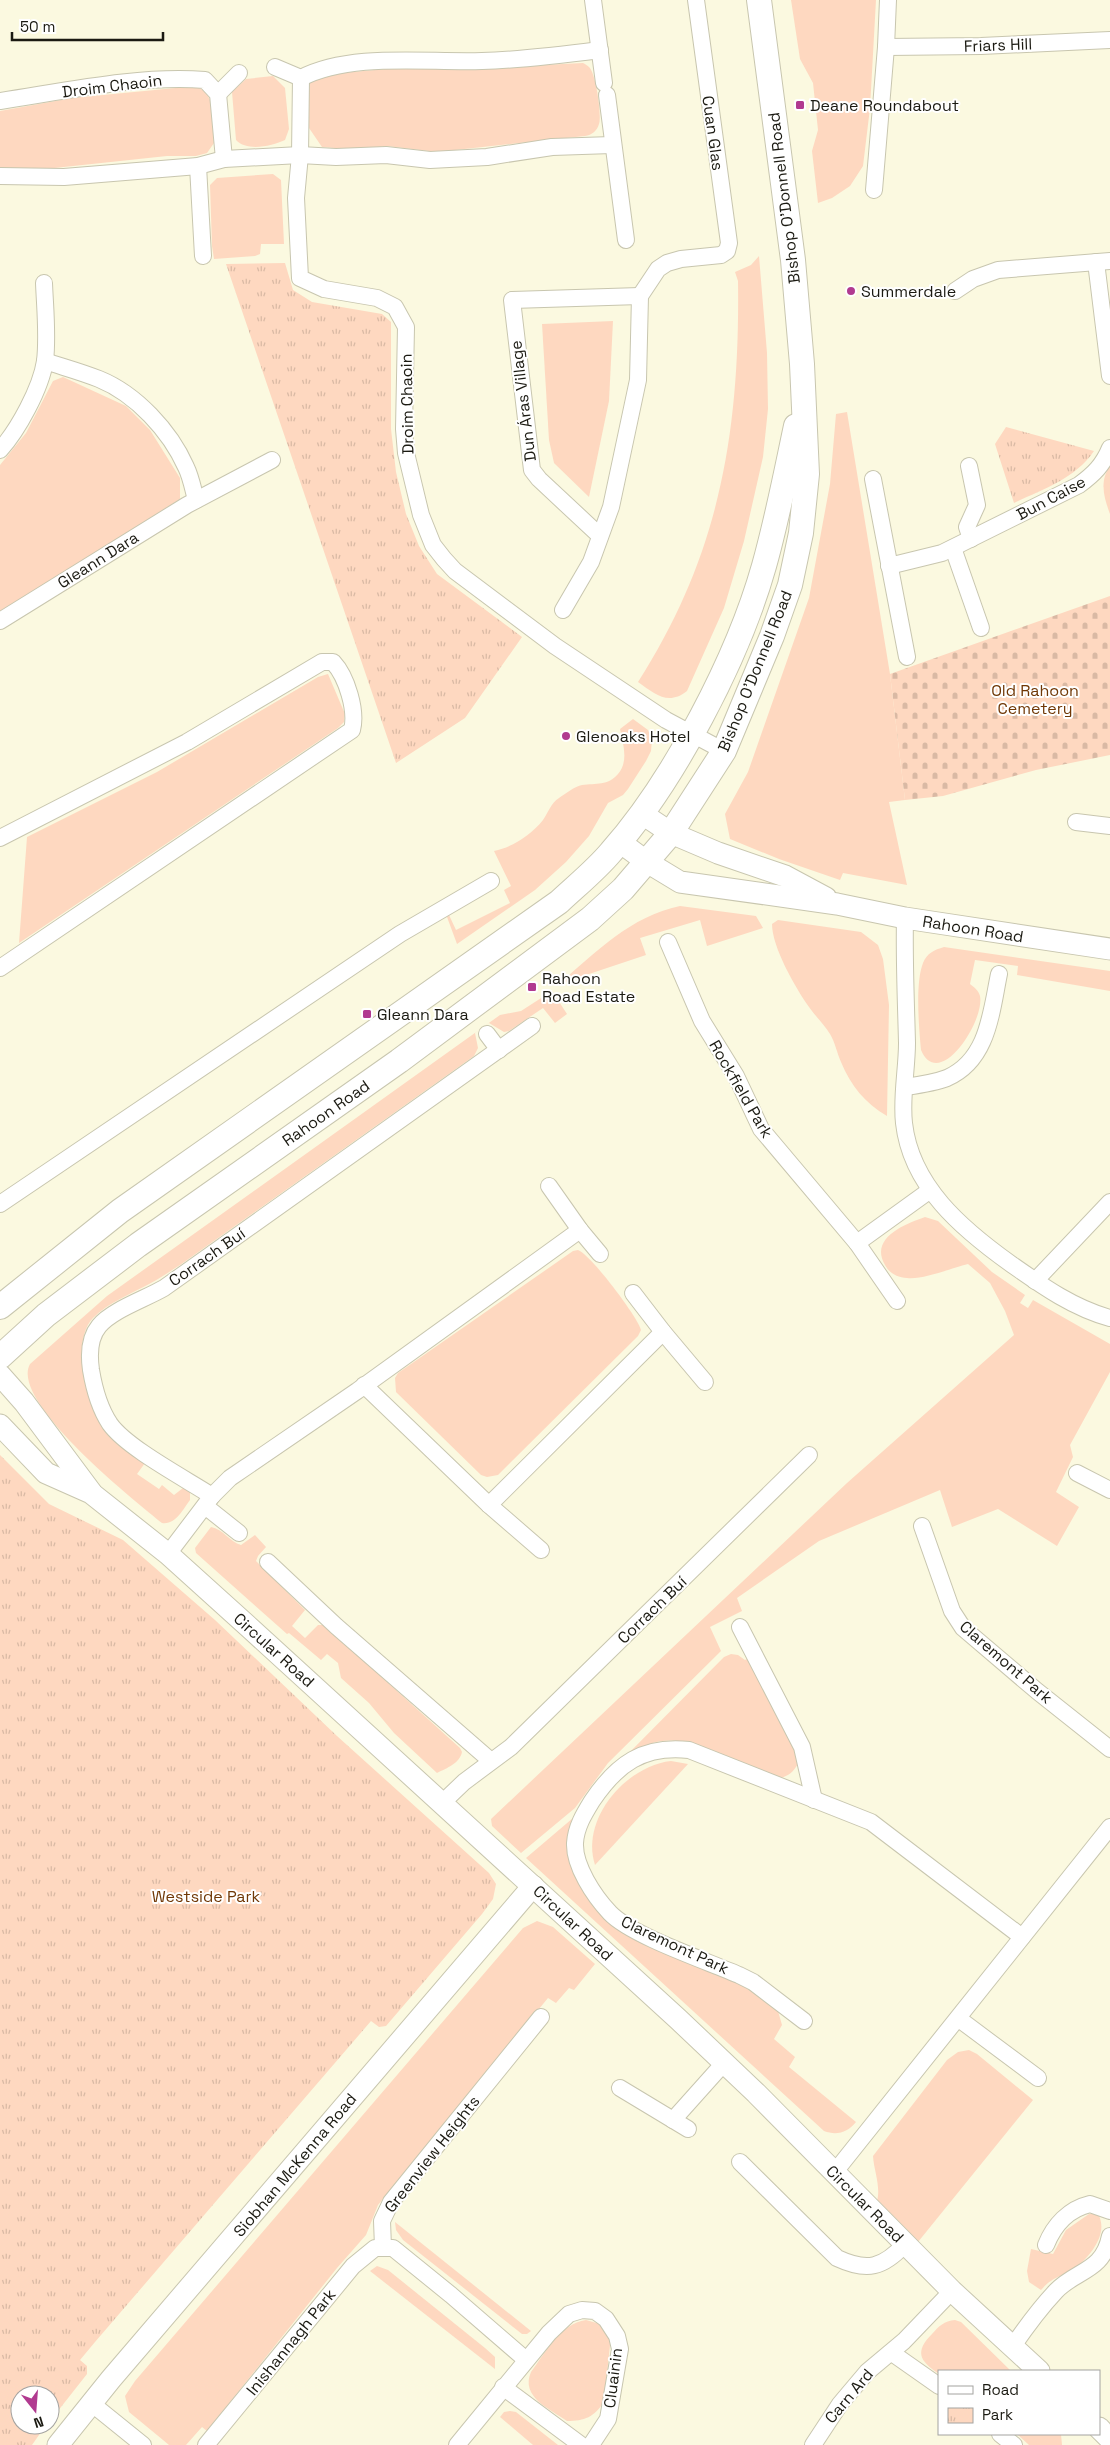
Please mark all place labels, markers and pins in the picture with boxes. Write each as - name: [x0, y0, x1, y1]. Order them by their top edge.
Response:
- place label: Deane Roundabout: [810, 95, 959, 116]
- marker: Deane Roundabout: [794, 99, 806, 111]
- place label: Summerdale: [861, 281, 956, 302]
- marker: Summerdale: [845, 285, 857, 297]
- place label: Glenoaks Hotel: [576, 726, 690, 747]
- marker: Glenoaks Hotel: [560, 730, 572, 742]
- place label: Rahoon Road Estate: [542, 968, 635, 1007]
- marker: Rahoon Road Estate: [526, 981, 538, 993]
- place label: Gleann Dara: [377, 1004, 469, 1025]
- marker: Gleann Dara: [361, 1008, 373, 1020]

